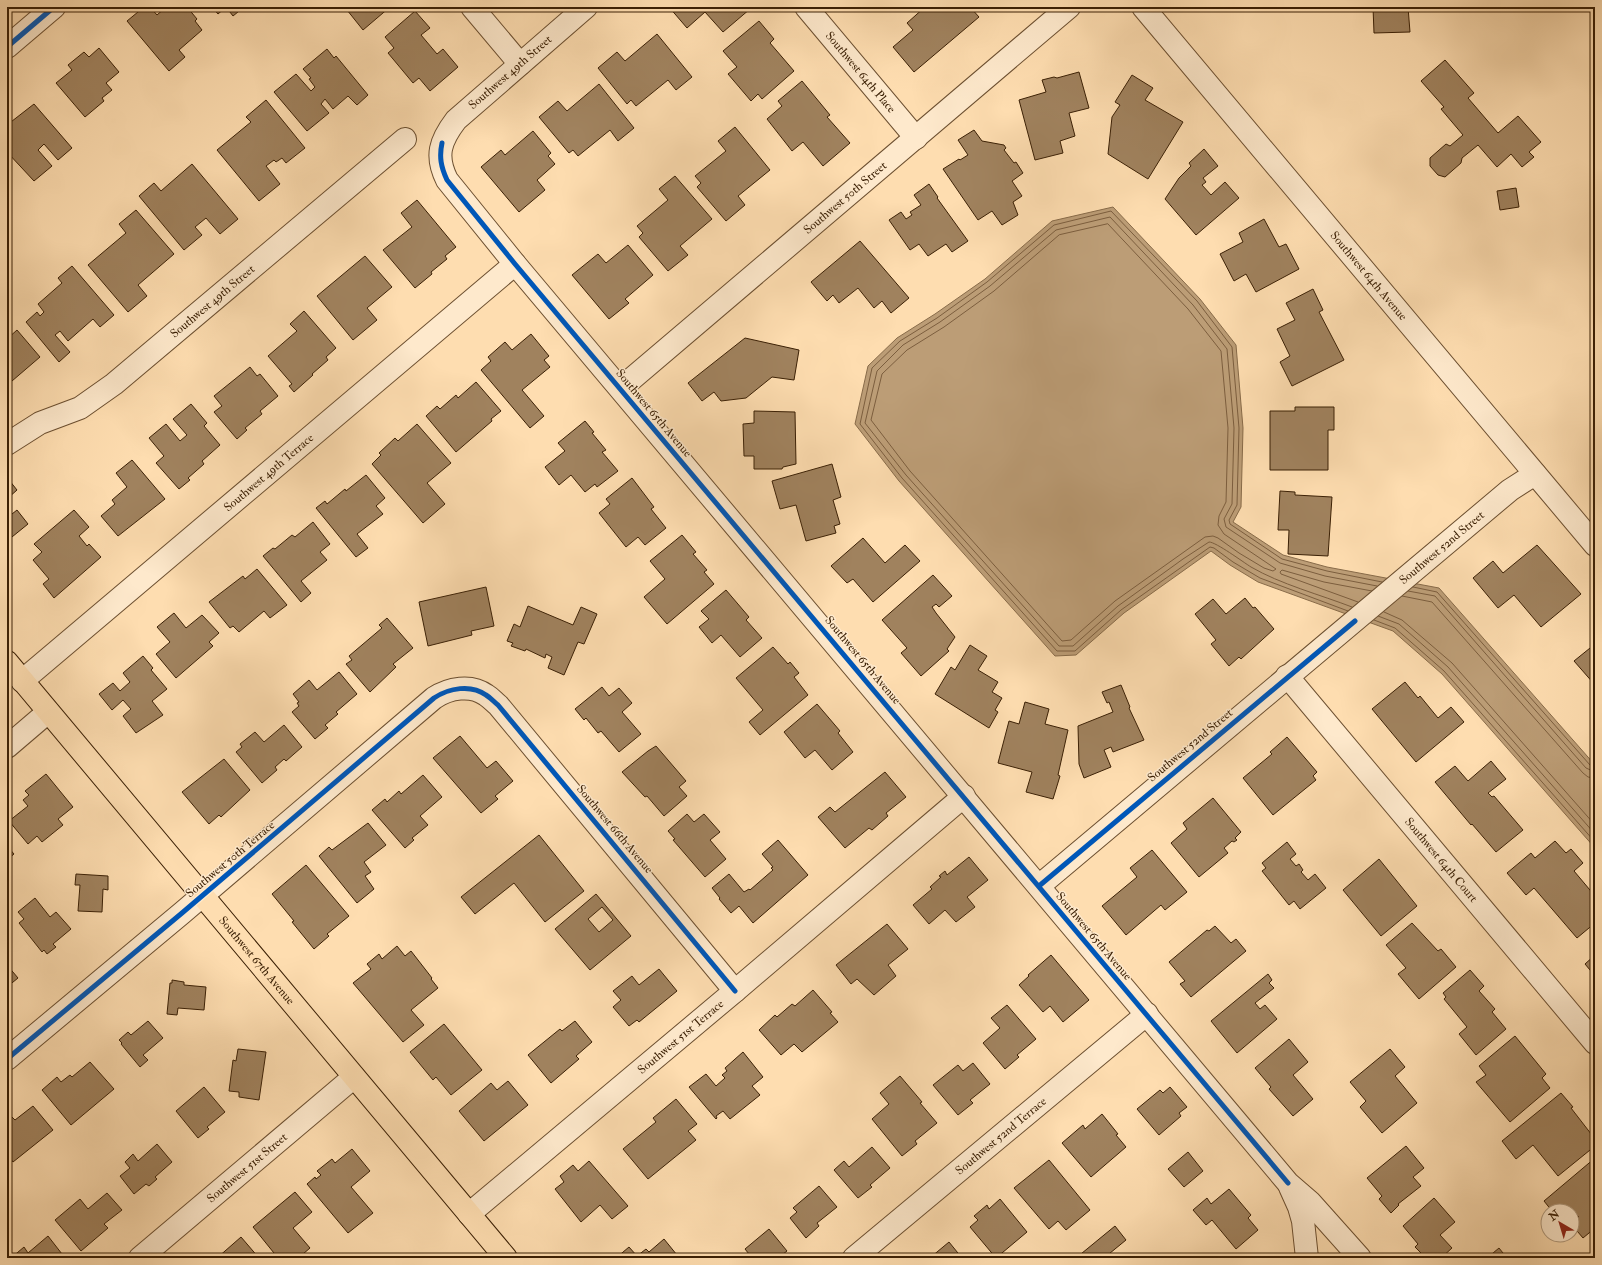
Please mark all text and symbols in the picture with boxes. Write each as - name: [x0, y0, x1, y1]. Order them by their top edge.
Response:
- street label: Southwest 64th Place: [822, 29, 899, 116]
- street label: Southwest 49th Street: [465, 32, 555, 113]
- street label: Southwest 50th Street: [801, 158, 890, 238]
- street label: Southwest 64th Avenue: [1327, 229, 1410, 324]
- street label: Southwest 49th Street: [167, 262, 258, 341]
- street label: Southwest 65th Avenue: [612, 366, 695, 460]
- street label: Southwest 49th Terrace: [221, 431, 317, 515]
- street label: Southwest 52nd Street: [1396, 508, 1488, 588]
- street label: Southwest 65th Avenue: [821, 613, 904, 707]
- street label: Southwest 52nd Street: [1145, 705, 1236, 785]
- street label: Southwest 66th Avenue: [573, 782, 656, 877]
- street label: Southwest 64th Court: [1401, 815, 1481, 906]
- street label: Southwest 50th Terrace: [183, 818, 278, 901]
- street label: Southwest 65th Avenue: [1052, 889, 1135, 983]
- street label: Southwest 67th Avenue: [215, 913, 298, 1008]
- street label: Southwest 51st Terrace: [635, 997, 727, 1077]
- street label: Southwest 52nd Terrace: [953, 1094, 1050, 1178]
- street label: Southwest 51st Street: [204, 1130, 291, 1206]
- north arrow: [1540, 1203, 1580, 1243]
- text: N: [1545, 1207, 1563, 1224]

